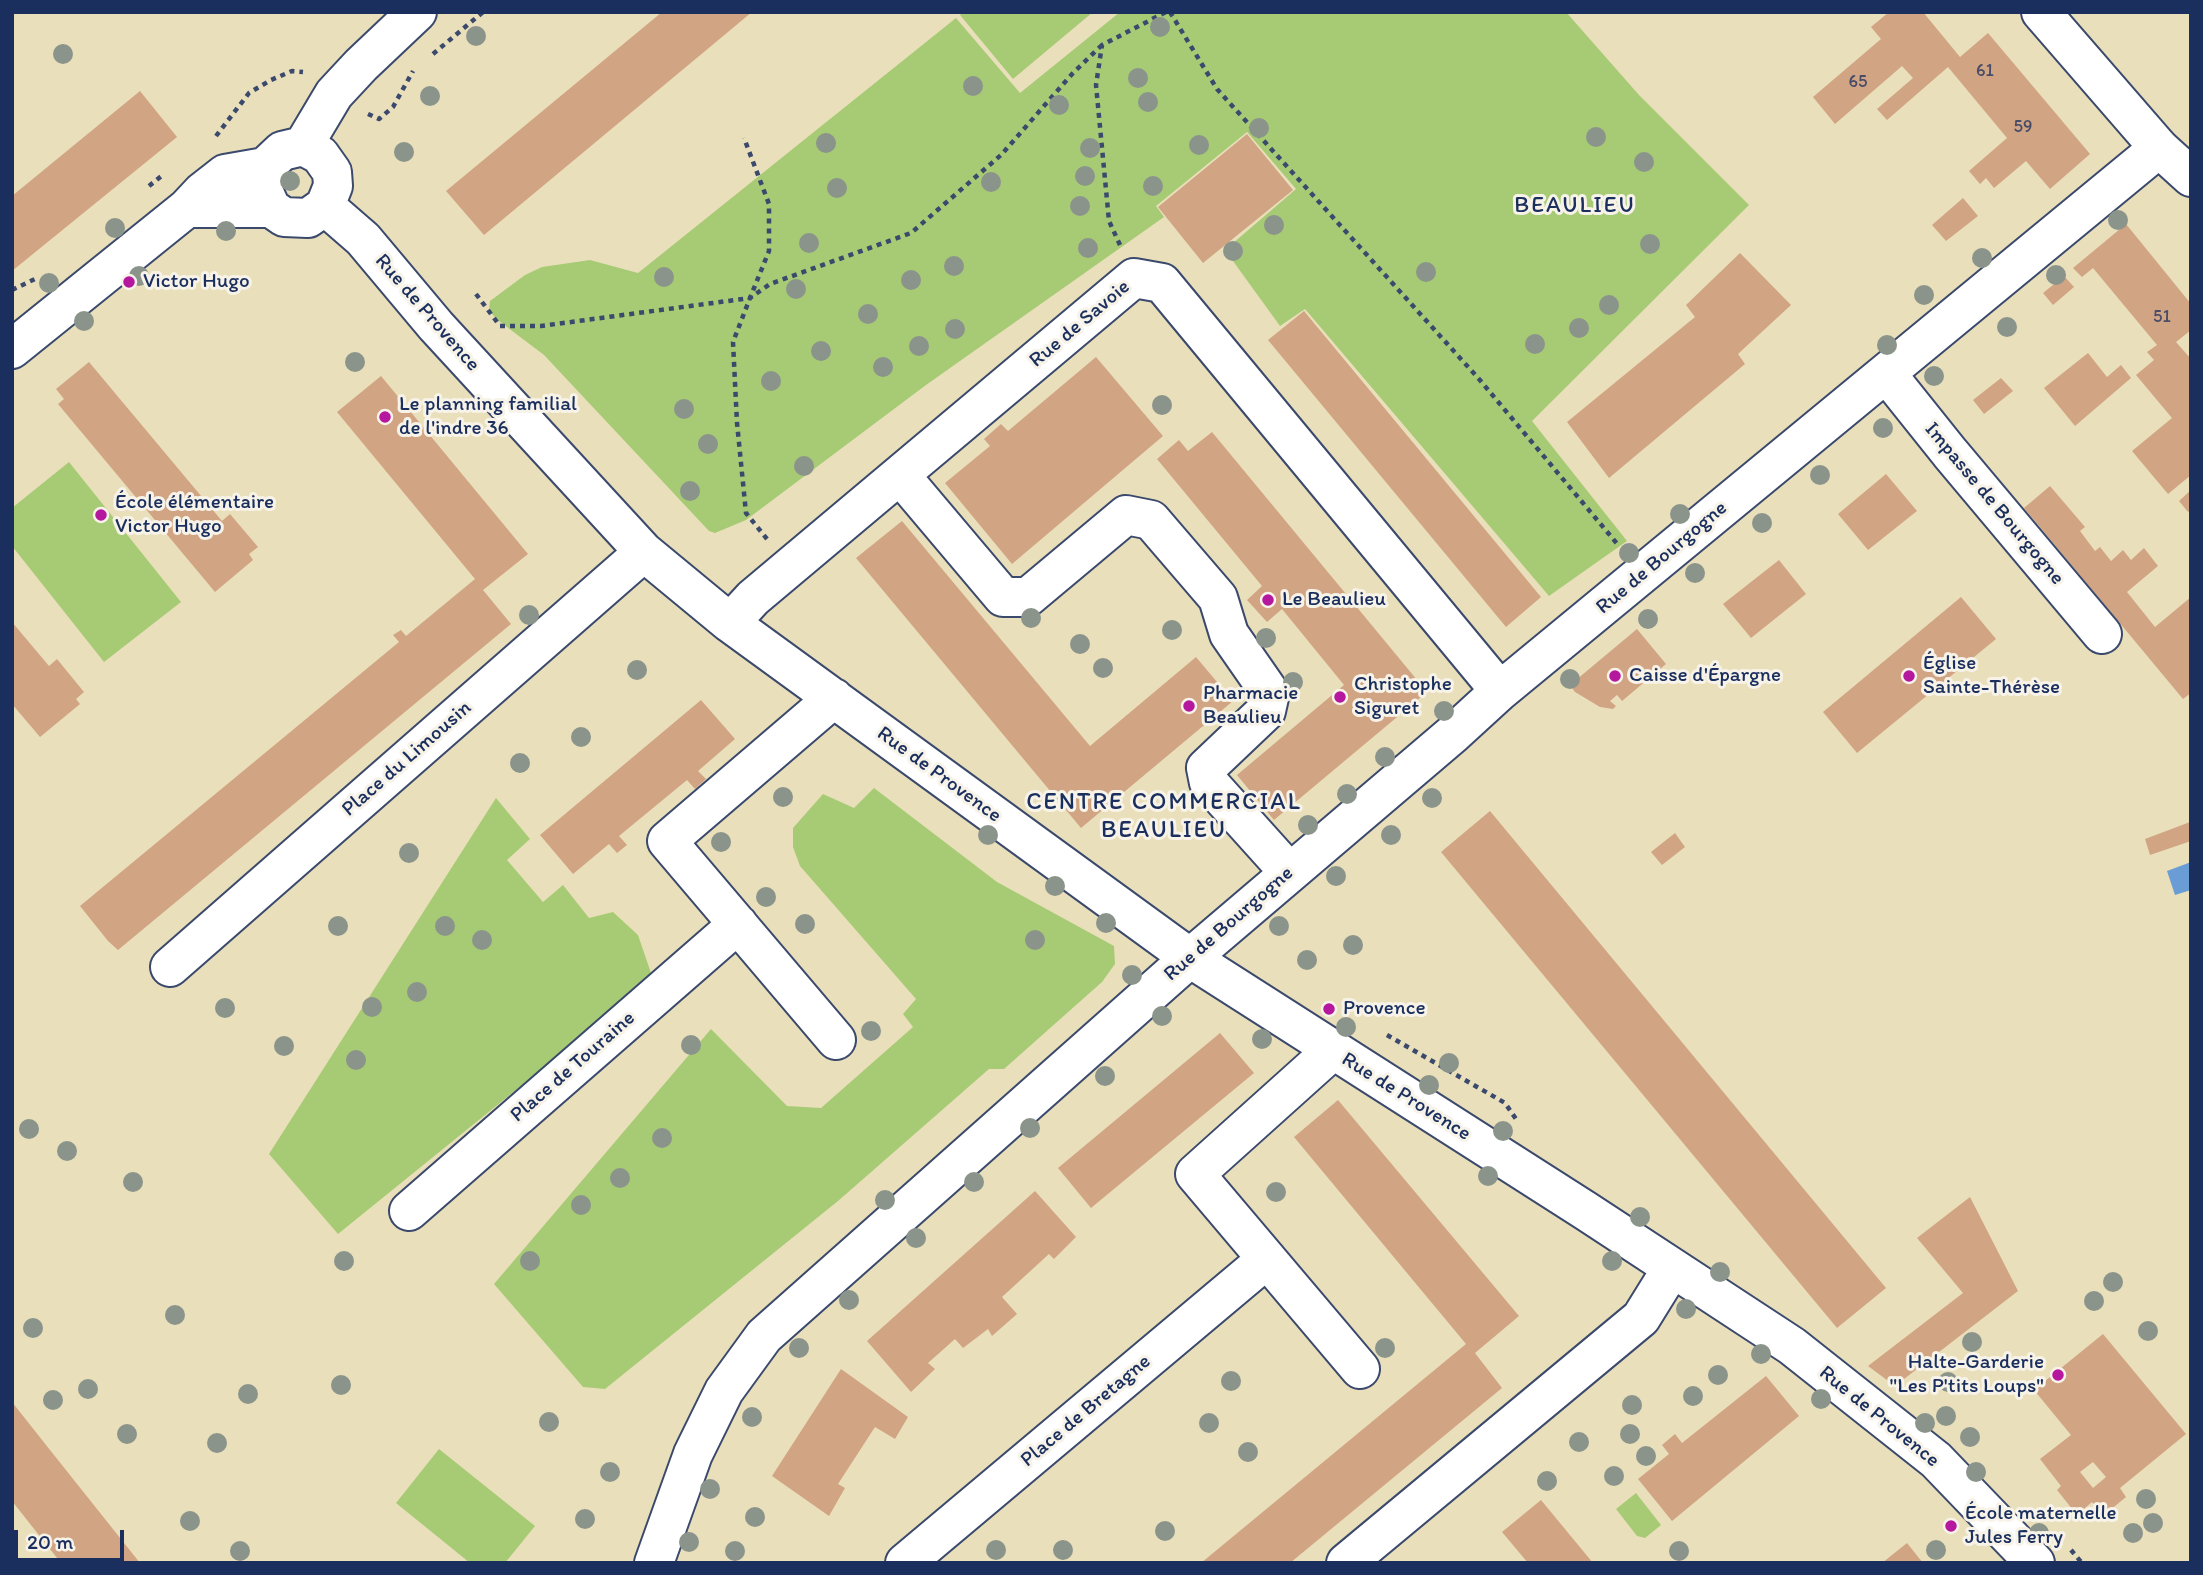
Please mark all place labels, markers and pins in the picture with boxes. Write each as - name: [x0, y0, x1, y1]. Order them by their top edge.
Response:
- place label: Victor Hugo: [143, 269, 250, 295]
- marker: Victor Hugo: [121, 274, 137, 290]
- place label: Le planning familial de l'indre 36: [399, 392, 577, 442]
- marker: Le planning familial de l'indre 36: [377, 409, 393, 425]
- place label: École élémentaire Victor Hugo: [115, 490, 274, 540]
- marker: École élémentaire Victor Hugo: [93, 507, 109, 523]
- place label: Le Beaulieu: [1282, 587, 1386, 613]
- marker: Le Beaulieu: [1260, 592, 1276, 608]
- place label: Église Sainte-Thérèse: [1923, 651, 2060, 701]
- place label: Caisse d'Épargne: [1629, 663, 1781, 689]
- marker: Caisse d'Épargne: [1607, 668, 1623, 684]
- marker: Église Sainte-Thérèse: [1901, 668, 1917, 684]
- place label: Christophe Siguret: [1354, 672, 1452, 722]
- place label: Pharmacie Beaulieu: [1203, 681, 1298, 731]
- marker: Christophe Siguret: [1332, 689, 1348, 705]
- marker: Pharmacie Beaulieu: [1181, 698, 1197, 714]
- place label: Provence: [1343, 996, 1426, 1022]
- marker: Provence: [1321, 1001, 1337, 1017]
- place label: Halte-Garderie "Les P'tits Loups": [1890, 1350, 2044, 1400]
- marker: Halte-Garderie "Les P'tits Loups": [2050, 1367, 2066, 1383]
- place label: École maternelle Jules Ferry: [1965, 1501, 2116, 1551]
- marker: École maternelle Jules Ferry: [1943, 1518, 1959, 1534]

